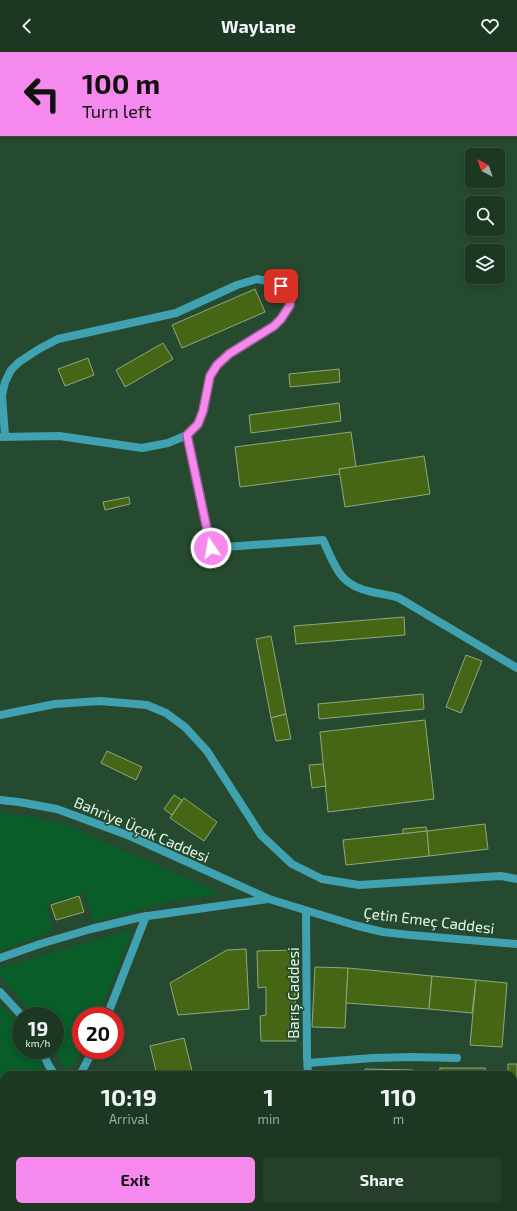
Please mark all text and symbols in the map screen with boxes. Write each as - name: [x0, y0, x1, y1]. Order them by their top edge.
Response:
- icon: back: [16, 15, 38, 37]
- text: Waylane: [221, 15, 296, 37]
- icon: heart: [479, 15, 501, 37]
- text: 100 m: [82, 66, 160, 100]
- icon: left: [16, 68, 68, 120]
- text: Turn left: [82, 100, 152, 122]
- north arrow: [465, 148, 505, 188]
- map controls: [465, 148, 505, 284]
- button: search: [465, 196, 505, 236]
- button: layers: [465, 244, 505, 284]
- pin: [264, 269, 298, 303]
- icon: arrive: [270, 275, 292, 297]
- position arrow: [190, 527, 232, 569]
- street label: Bahriye Üçok Caddesi: [71, 792, 212, 867]
- street label: Çetin Emeç Caddesi: [362, 903, 495, 938]
- street label: Barış Caddesi: [284, 947, 303, 1039]
- speed limit sign: 20: [72, 1007, 124, 1059]
- text: 19: [28, 1016, 48, 1040]
- text: km/h: [26, 1037, 50, 1049]
- text: 10:19: [101, 1082, 157, 1111]
- text: 1: [263, 1082, 274, 1111]
- text: 110: [380, 1082, 416, 1111]
- text: Arrival: [109, 1111, 149, 1127]
- text: min: [258, 1111, 280, 1127]
- text: m: [393, 1111, 404, 1127]
- button: Exit: [16, 1157, 255, 1203]
- button: Share: [263, 1157, 501, 1203]

